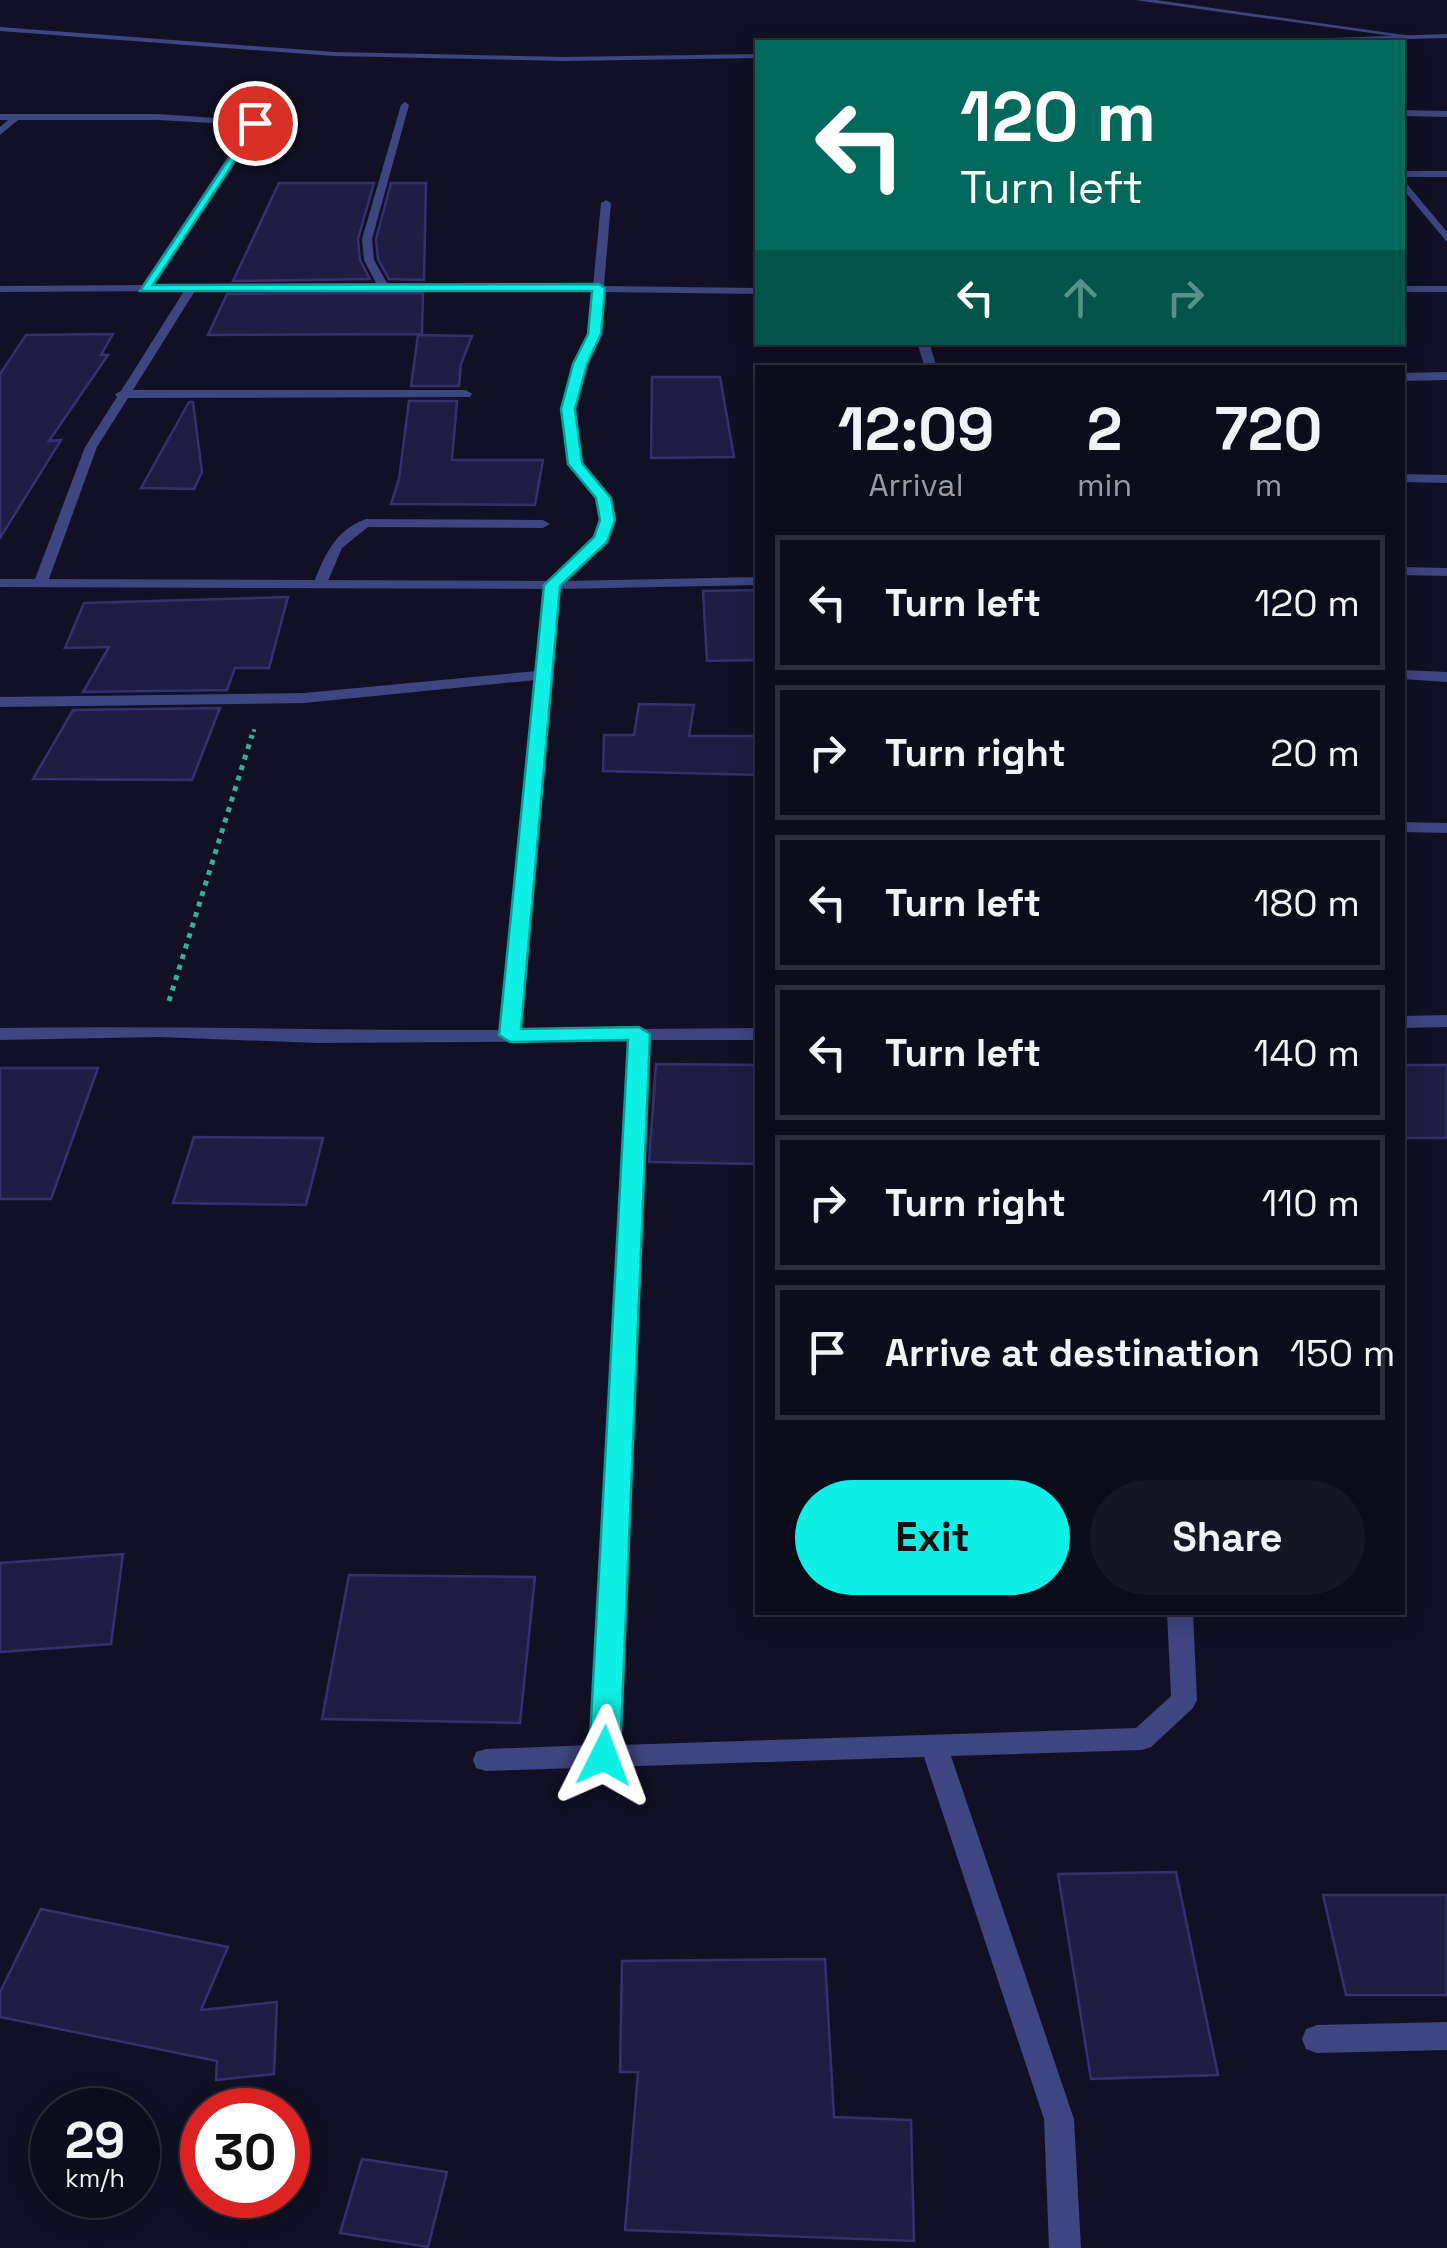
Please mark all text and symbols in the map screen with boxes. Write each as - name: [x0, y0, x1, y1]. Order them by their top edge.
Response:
- text: 120 m: [960, 72, 1156, 161]
- icon: left: [795, 80, 925, 210]
- pin: [213, 81, 298, 166]
- icon: arrive: [228, 96, 283, 151]
- text: Turn left: [960, 159, 1143, 216]
- icon: left: [948, 270, 1003, 325]
- icon: ahead: [1053, 270, 1108, 325]
- icon: right: [1158, 270, 1213, 325]
- text: 12:09: [838, 391, 994, 468]
- text: 2: [1087, 391, 1122, 468]
- text: 720: [1215, 391, 1322, 468]
- text: Arrival: [868, 465, 964, 505]
- text: min: [1077, 465, 1132, 505]
- text: m: [1255, 465, 1282, 505]
- icon: left: [800, 575, 855, 630]
- text: Turn left: [885, 579, 1041, 627]
- text: 120 m: [1254, 579, 1360, 627]
- icon: right: [800, 725, 855, 780]
- text: Turn right: [885, 729, 1066, 777]
- text: 20 m: [1270, 729, 1360, 777]
- icon: left: [800, 875, 855, 930]
- text: Turn left: [885, 879, 1041, 927]
- text: 180 m: [1254, 879, 1360, 927]
- icon: left: [800, 1025, 855, 1080]
- text: Turn left: [885, 1029, 1041, 1077]
- text: 140 m: [1254, 1029, 1360, 1077]
- icon: right: [800, 1175, 855, 1230]
- text: Turn right: [885, 1179, 1066, 1227]
- text: 110 m: [1261, 1179, 1360, 1227]
- icon: arrive: [800, 1325, 855, 1380]
- text: Arrive at destination: [885, 1329, 1260, 1377]
- text: 150 m: [1290, 1329, 1395, 1377]
- button: Exit: [795, 1480, 1070, 1595]
- button: Share: [1090, 1480, 1365, 1595]
- position arrow: [552, 1704, 656, 1808]
- speed limit sign: 30: [180, 2088, 310, 2218]
- text: 29: [65, 2109, 125, 2173]
- text: km/h: [65, 2162, 125, 2194]

